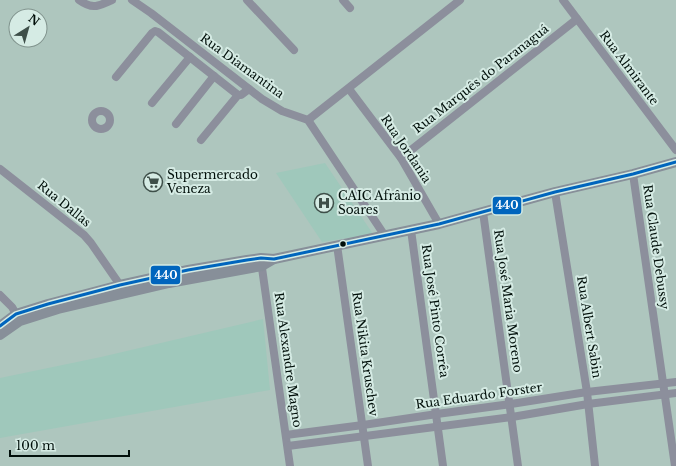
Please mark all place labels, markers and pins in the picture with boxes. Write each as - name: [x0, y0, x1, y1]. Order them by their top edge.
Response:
- place label: Supermercado Veneza: [166, 167, 258, 196]
- supermarket icon: Supermercado Veneza: [142, 171, 164, 193]
- place label: CAIC Afrânio Soares: [338, 188, 421, 217]
- hospital icon: CAIC Afrânio Soares: [313, 192, 335, 214]
- unlabelled marker: [338, 239, 348, 249]

